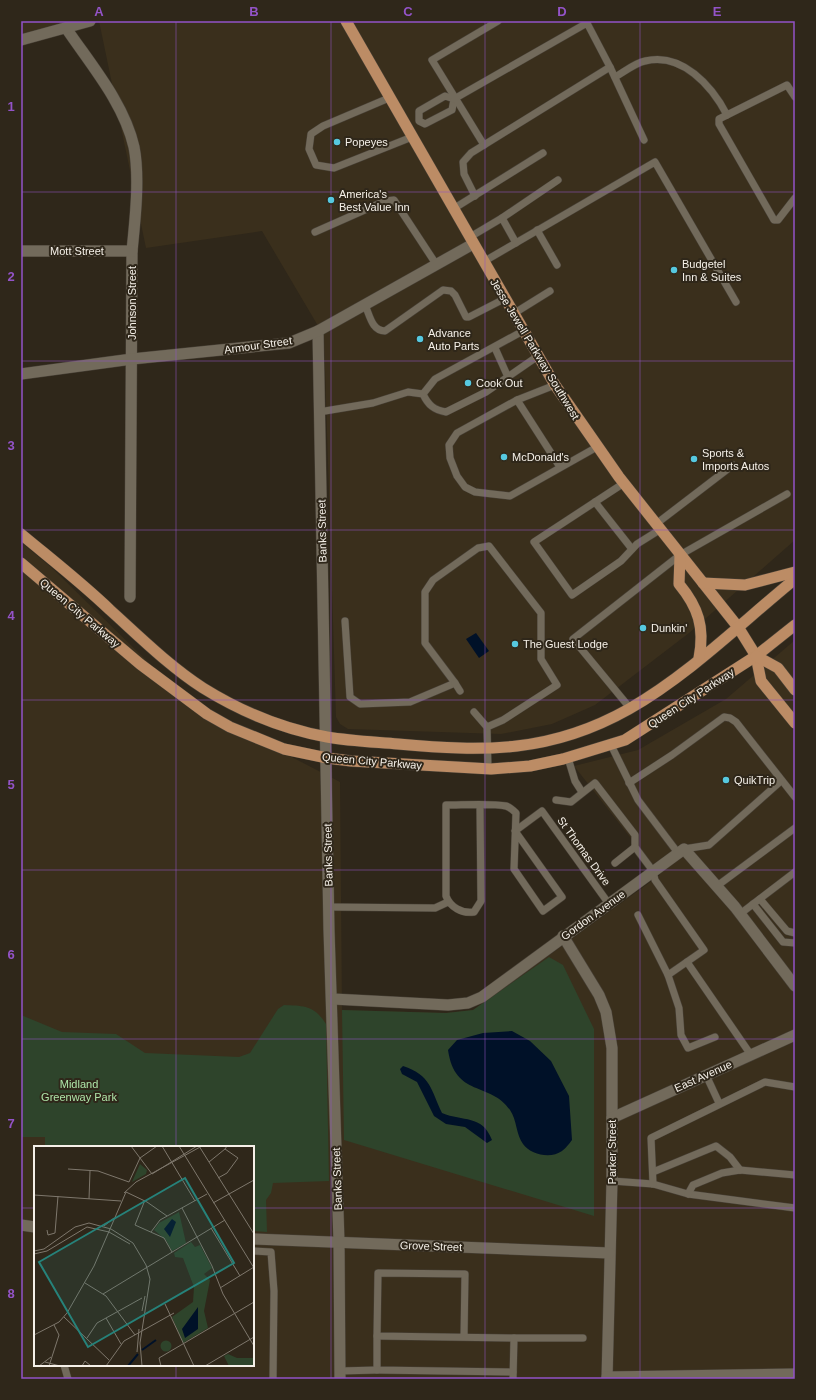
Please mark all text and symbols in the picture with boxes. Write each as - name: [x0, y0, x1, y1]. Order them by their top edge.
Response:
- text: A: [94, 4, 104, 19]
- text: B: [249, 4, 259, 19]
- text: C: [403, 4, 413, 19]
- text: D: [557, 4, 567, 19]
- text: E: [713, 4, 722, 19]
- text: 1: [7, 99, 15, 114]
- place label: Popeyes: [345, 136, 388, 148]
- marker: Popeyes: [332, 137, 342, 147]
- place label: America's Best Value Inn: [339, 188, 410, 213]
- marker: America's Best Value Inn: [326, 195, 336, 205]
- street label: Mott Street: [50, 245, 104, 257]
- place label: Budgetel Inn & Suites: [682, 258, 742, 283]
- marker: Budgetel Inn & Suites: [669, 265, 679, 275]
- street label: Johnson Street: [126, 266, 138, 340]
- text: 2: [7, 269, 15, 284]
- street label: Jesse Jewell Parkway Southwest: [488, 276, 582, 422]
- place label: Advance Auto Parts: [428, 327, 480, 352]
- street label: Armour Street: [223, 334, 293, 356]
- marker: Advance Auto Parts: [415, 334, 425, 344]
- place label: Cook Out: [476, 377, 522, 389]
- marker: Cook Out: [463, 378, 473, 388]
- text: 3: [7, 438, 15, 453]
- place label: Sports & Imports Autos: [702, 447, 770, 472]
- place label: McDonald's: [512, 451, 570, 463]
- marker: McDonald's: [499, 452, 509, 462]
- marker: Sports & Imports Autos: [689, 454, 699, 464]
- street label: Banks Street: [315, 499, 329, 563]
- street label: Queen City Parkway: [38, 576, 123, 650]
- text: 4: [7, 608, 15, 623]
- place label: Dunkin': [651, 622, 687, 634]
- marker: Dunkin': [638, 623, 648, 633]
- place label: The Guest Lodge: [523, 638, 608, 650]
- marker: The Guest Lodge: [510, 639, 520, 649]
- street label: Queen City Parkway: [646, 665, 737, 730]
- street label: Queen City Parkway: [322, 751, 423, 771]
- place label: QuikTrip: [734, 774, 775, 786]
- marker: QuikTrip: [721, 775, 731, 785]
- text: 5: [7, 777, 15, 792]
- street label: St Thomas Drive: [555, 814, 613, 888]
- street label: Banks Street: [321, 823, 335, 887]
- street label: Gordon Avenue: [559, 888, 627, 942]
- text: 6: [7, 947, 15, 962]
- street label: East Avenue: [672, 1058, 734, 1094]
- park label: Midland Greenway Park: [41, 1078, 117, 1103]
- text: 7: [7, 1116, 15, 1131]
- street label: Parker Street: [606, 1120, 618, 1184]
- inset map: [34, 1146, 254, 1366]
- street label: Banks Street: [330, 1147, 344, 1211]
- street label: Grove Street: [400, 1239, 462, 1253]
- text: 8: [7, 1286, 15, 1301]

